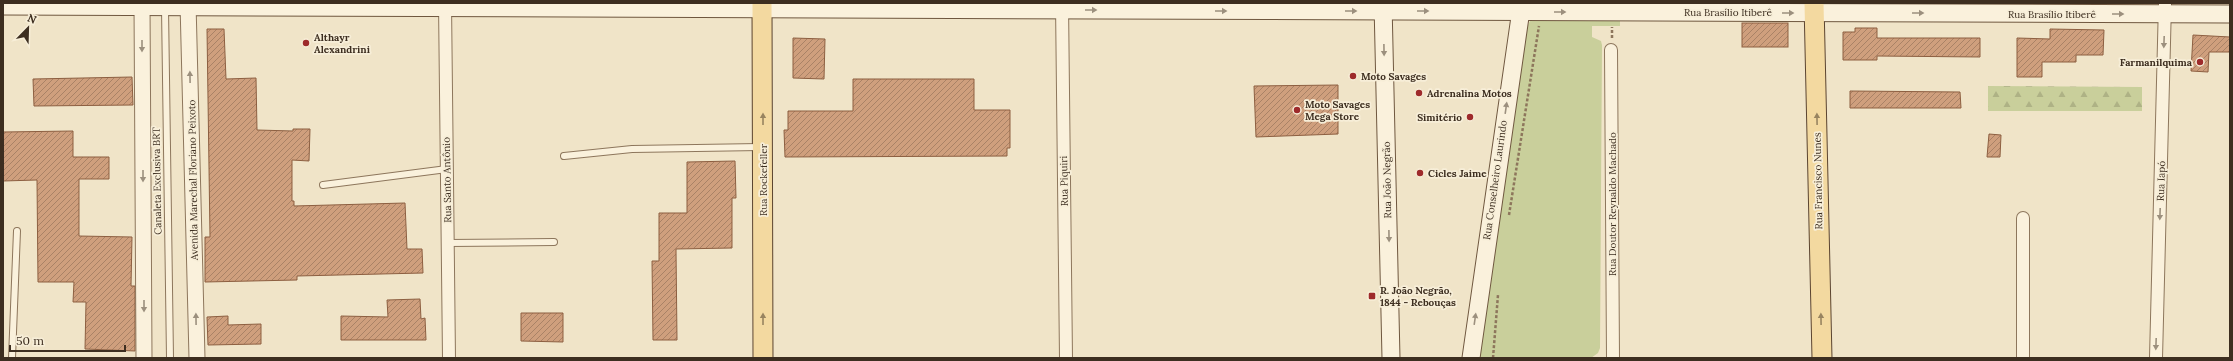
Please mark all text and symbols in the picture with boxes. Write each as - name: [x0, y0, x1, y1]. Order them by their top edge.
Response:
- street label: Rua Brasílio Itiberê: [1684, 6, 1772, 19]
- one-way arrow: [1085, 7, 1098, 13]
- north arrow: [8, 8, 48, 48]
- one-way arrow: [1215, 8, 1228, 14]
- one-way arrow: [1345, 8, 1358, 14]
- one-way arrow: [1417, 8, 1430, 14]
- street label: Rua Brasílio Itiberê: [2008, 8, 2096, 21]
- one-way arrow: [1554, 9, 1567, 15]
- one-way arrow: [1782, 10, 1795, 16]
- one-way arrow: [1912, 10, 1925, 16]
- text: N: [25, 11, 39, 27]
- one-way arrow: [2112, 11, 2125, 17]
- place label: Althayr Alexandrini: [314, 31, 371, 56]
- one-way arrow: [2161, 36, 2167, 49]
- marker: Althayr Alexandrini: [301, 38, 311, 48]
- one-way arrow: [139, 40, 145, 53]
- one-way arrow: [1381, 44, 1388, 56]
- place label: Farmanilquima: [2120, 56, 2193, 69]
- marker: Farmanilquima: [2195, 57, 2205, 67]
- one-way arrow: [187, 70, 193, 83]
- place label: Moto Savages: [1361, 70, 1426, 83]
- marker: Moto Savages: [1348, 71, 1358, 81]
- place label: Adrenalina Motos: [1427, 87, 1512, 100]
- marker: Adrenalina Motos: [1414, 88, 1424, 98]
- place label: Moto Savages Mega Store: [1305, 98, 1370, 123]
- street label: Avenida Marechal Floriano Peixoto: [185, 99, 201, 262]
- one-way arrow: [1503, 101, 1509, 114]
- marker: Moto Savages Mega Store: [1292, 105, 1302, 115]
- place label: Simitério: [1417, 111, 1462, 124]
- one-way arrow: [760, 112, 766, 125]
- marker: Simitério: [1465, 112, 1475, 122]
- one-way arrow: [1813, 113, 1820, 125]
- street label: Rua Conselheiro Laurindo: [1480, 119, 1510, 241]
- street label: Canaleta Exclusiva BRT: [150, 127, 164, 235]
- street label: Rua Doutor Reynaldo Machado: [1606, 132, 1619, 276]
- street label: Rua Francisco Nunes: [1811, 132, 1825, 230]
- street label: Rua Santo Antônio: [440, 137, 454, 223]
- street label: Rua João Negrão: [1380, 141, 1394, 219]
- street label: Rua Rockefeller: [757, 143, 770, 216]
- street label: Rua Piquiri: [1057, 155, 1071, 206]
- street label: Rua Iapó: [2154, 160, 2168, 201]
- place label: Cicles Jaime: [1428, 167, 1487, 180]
- marker: Cicles Jaime: [1415, 168, 1425, 178]
- one-way arrow: [140, 170, 146, 183]
- one-way arrow: [2156, 208, 2163, 220]
- one-way arrow: [1385, 230, 1392, 242]
- place label: R. João Negrão, 1844 - Rebouças: [1380, 284, 1456, 309]
- marker: R. João Negrão, 1844 - Rebouças: [1367, 291, 1377, 301]
- one-way arrow: [141, 300, 147, 313]
- one-way arrow: [193, 312, 199, 325]
- one-way arrow: [760, 312, 766, 325]
- one-way arrow: [1818, 312, 1824, 325]
- one-way arrow: [1472, 313, 1478, 325]
- scale bar: [10, 327, 125, 353]
- text: 50 m: [16, 333, 44, 348]
- one-way arrow: [2153, 338, 2159, 351]

